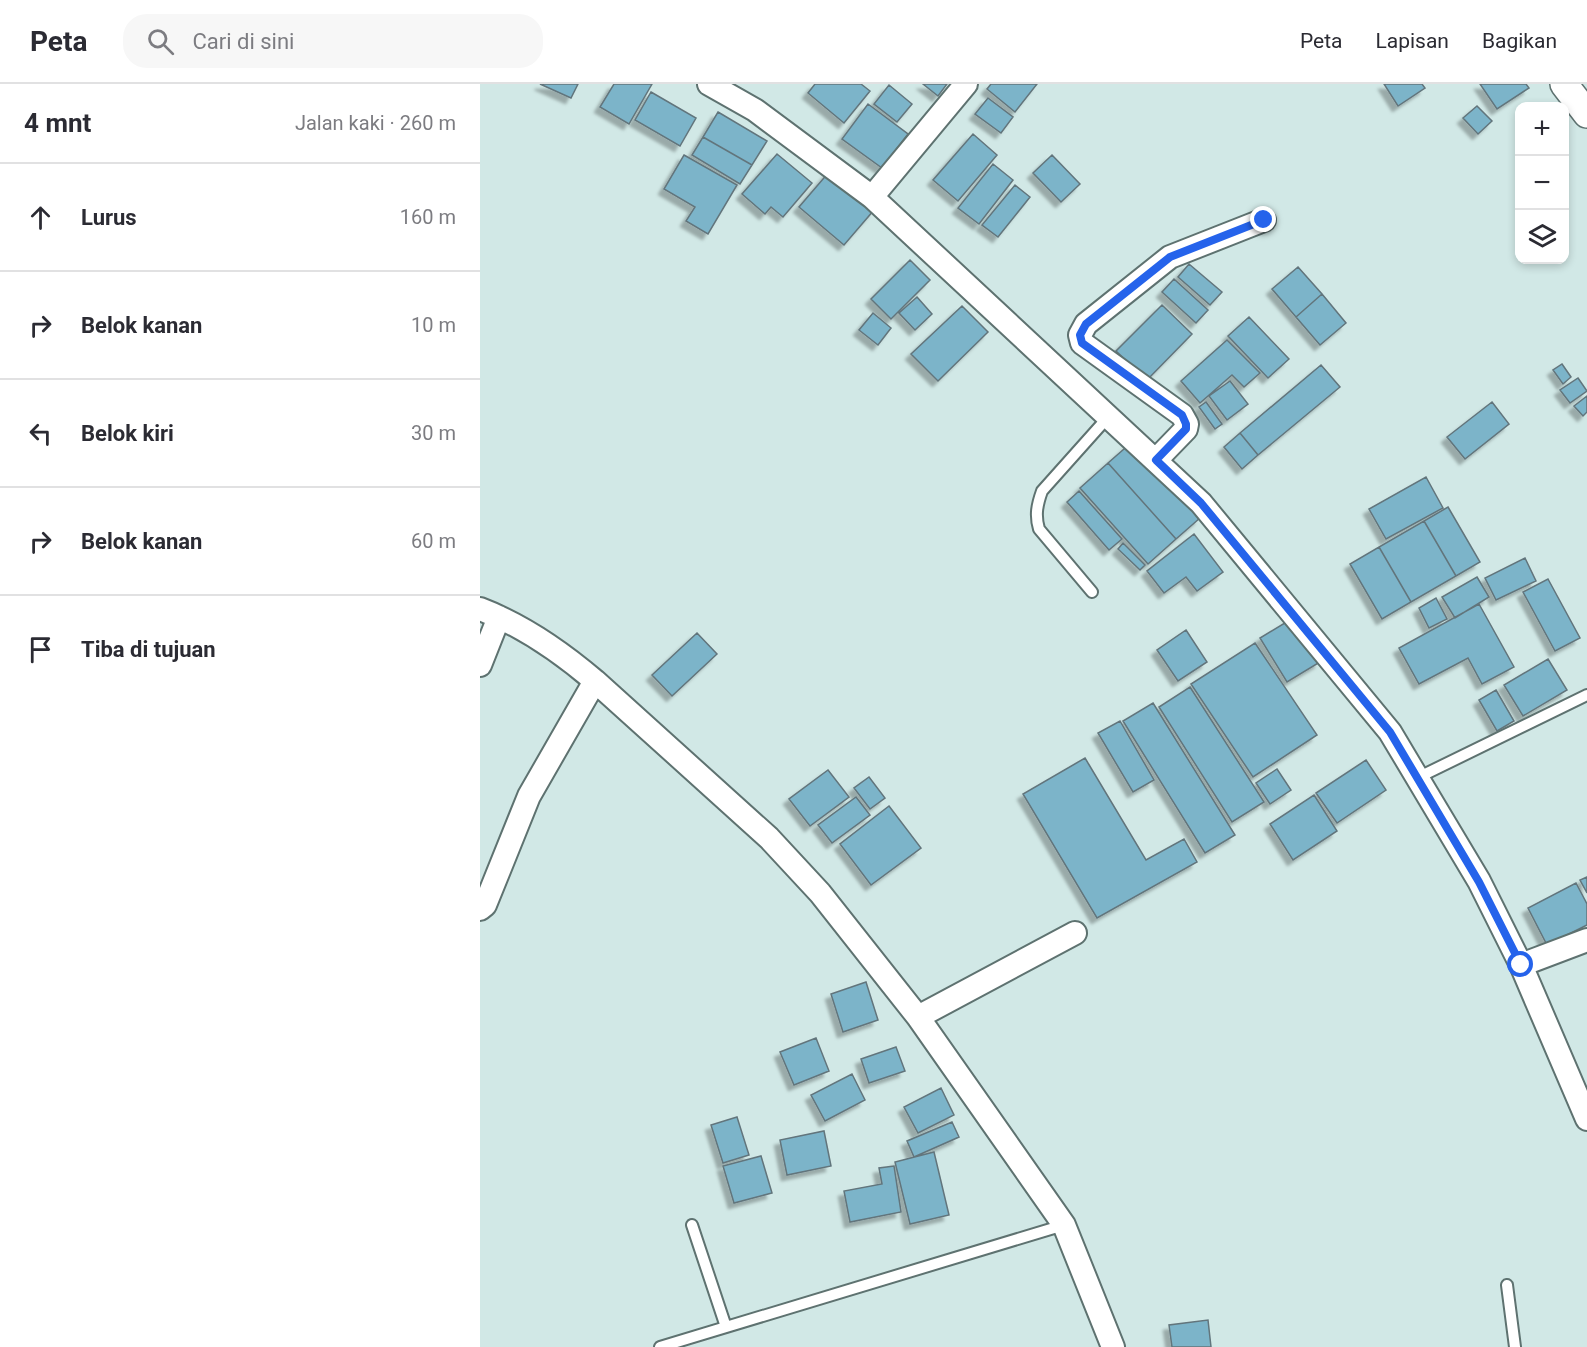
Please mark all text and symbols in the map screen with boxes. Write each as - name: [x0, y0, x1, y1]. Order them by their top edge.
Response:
- search box: [123, 14, 543, 68]
- text: Peta: [30, 25, 87, 58]
- icon: search: [144, 25, 177, 58]
- text: Cari di sini: [192, 29, 294, 54]
- text: Peta: [1300, 29, 1342, 53]
- text: Lapisan: [1375, 29, 1449, 53]
- text: Bagikan: [1482, 29, 1557, 53]
- map controls: [1515, 102, 1569, 264]
- button: +: [1515, 102, 1569, 156]
- text: 4 mnt: [24, 108, 91, 138]
- text: Jalan kaki · 260 m: [295, 111, 456, 135]
- button: −: [1515, 156, 1569, 210]
- icon: ahead: [24, 201, 57, 234]
- text: Lurus: [81, 205, 137, 230]
- text: 160 m: [400, 205, 456, 229]
- route end: [1250, 206, 1276, 232]
- button: layers: [1515, 210, 1569, 264]
- icon: right: [24, 309, 57, 342]
- text: Belok kanan: [81, 313, 202, 338]
- text: 10 m: [411, 313, 456, 337]
- icon: left: [24, 417, 57, 450]
- text: Belok kiri: [81, 421, 174, 446]
- text: 30 m: [411, 421, 456, 445]
- icon: right: [24, 525, 57, 558]
- text: Belok kanan: [81, 529, 202, 554]
- text: 60 m: [411, 529, 456, 553]
- icon: arrive: [24, 633, 57, 666]
- text: Tiba di tujuan: [81, 637, 216, 662]
- route start: [1507, 951, 1533, 977]

